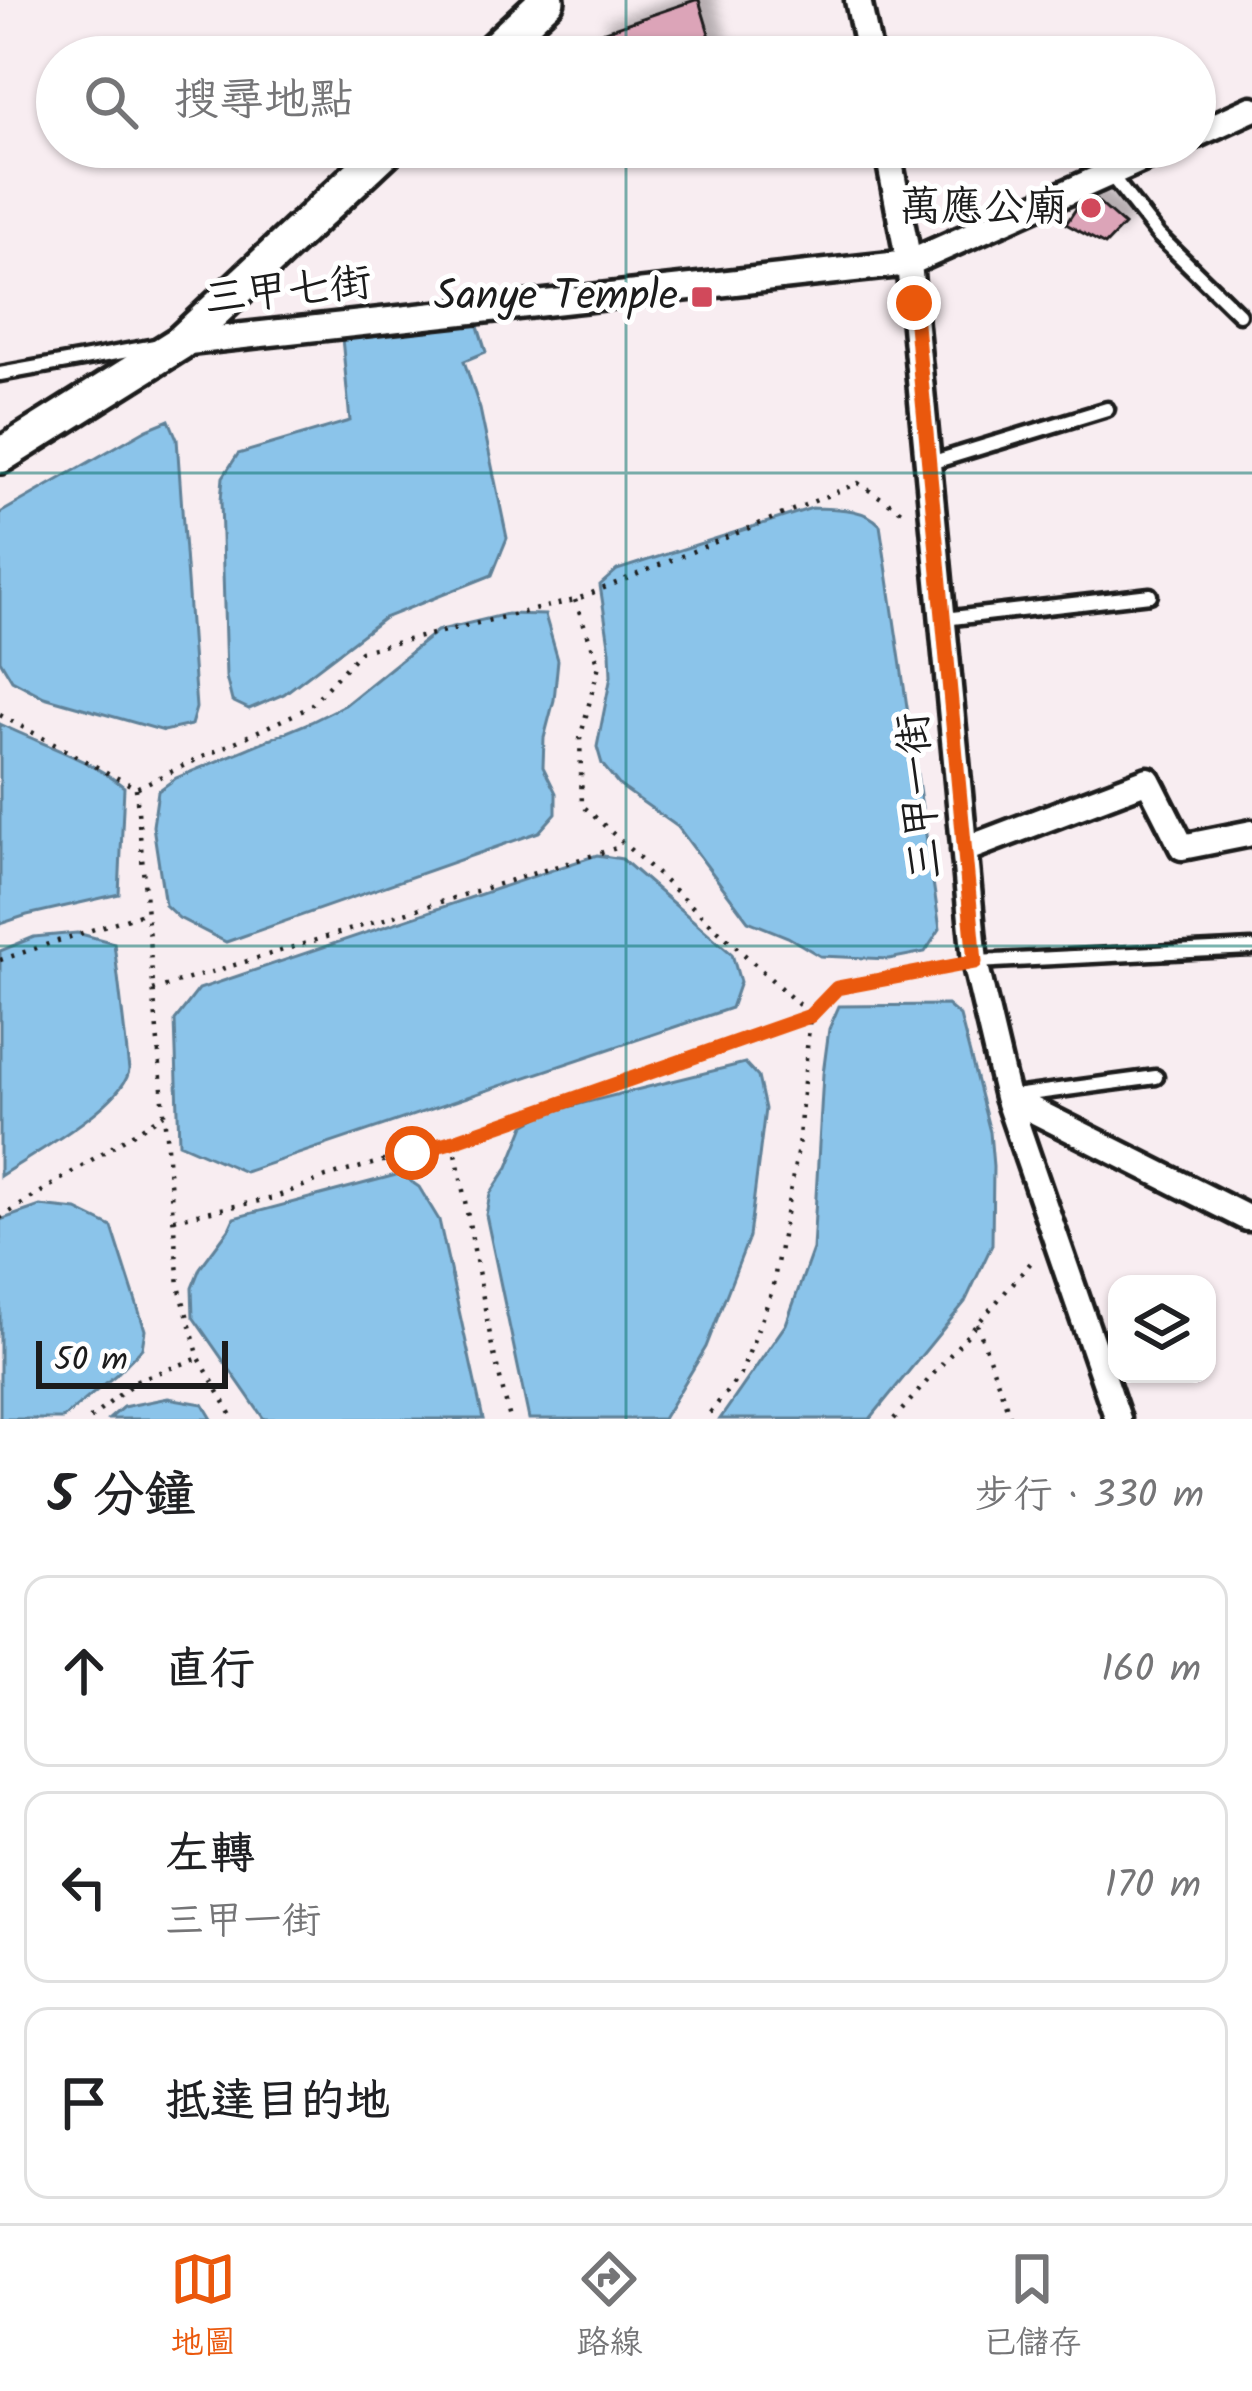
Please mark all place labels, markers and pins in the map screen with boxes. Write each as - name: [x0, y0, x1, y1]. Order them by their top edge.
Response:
- place label: 萬應公廟: [899, 175, 1067, 242]
- marker: 萬應公廟: [1078, 195, 1104, 221]
- place label: Sanye Temple: [434, 264, 678, 331]
- marker: Sanye Temple: [689, 284, 715, 310]

